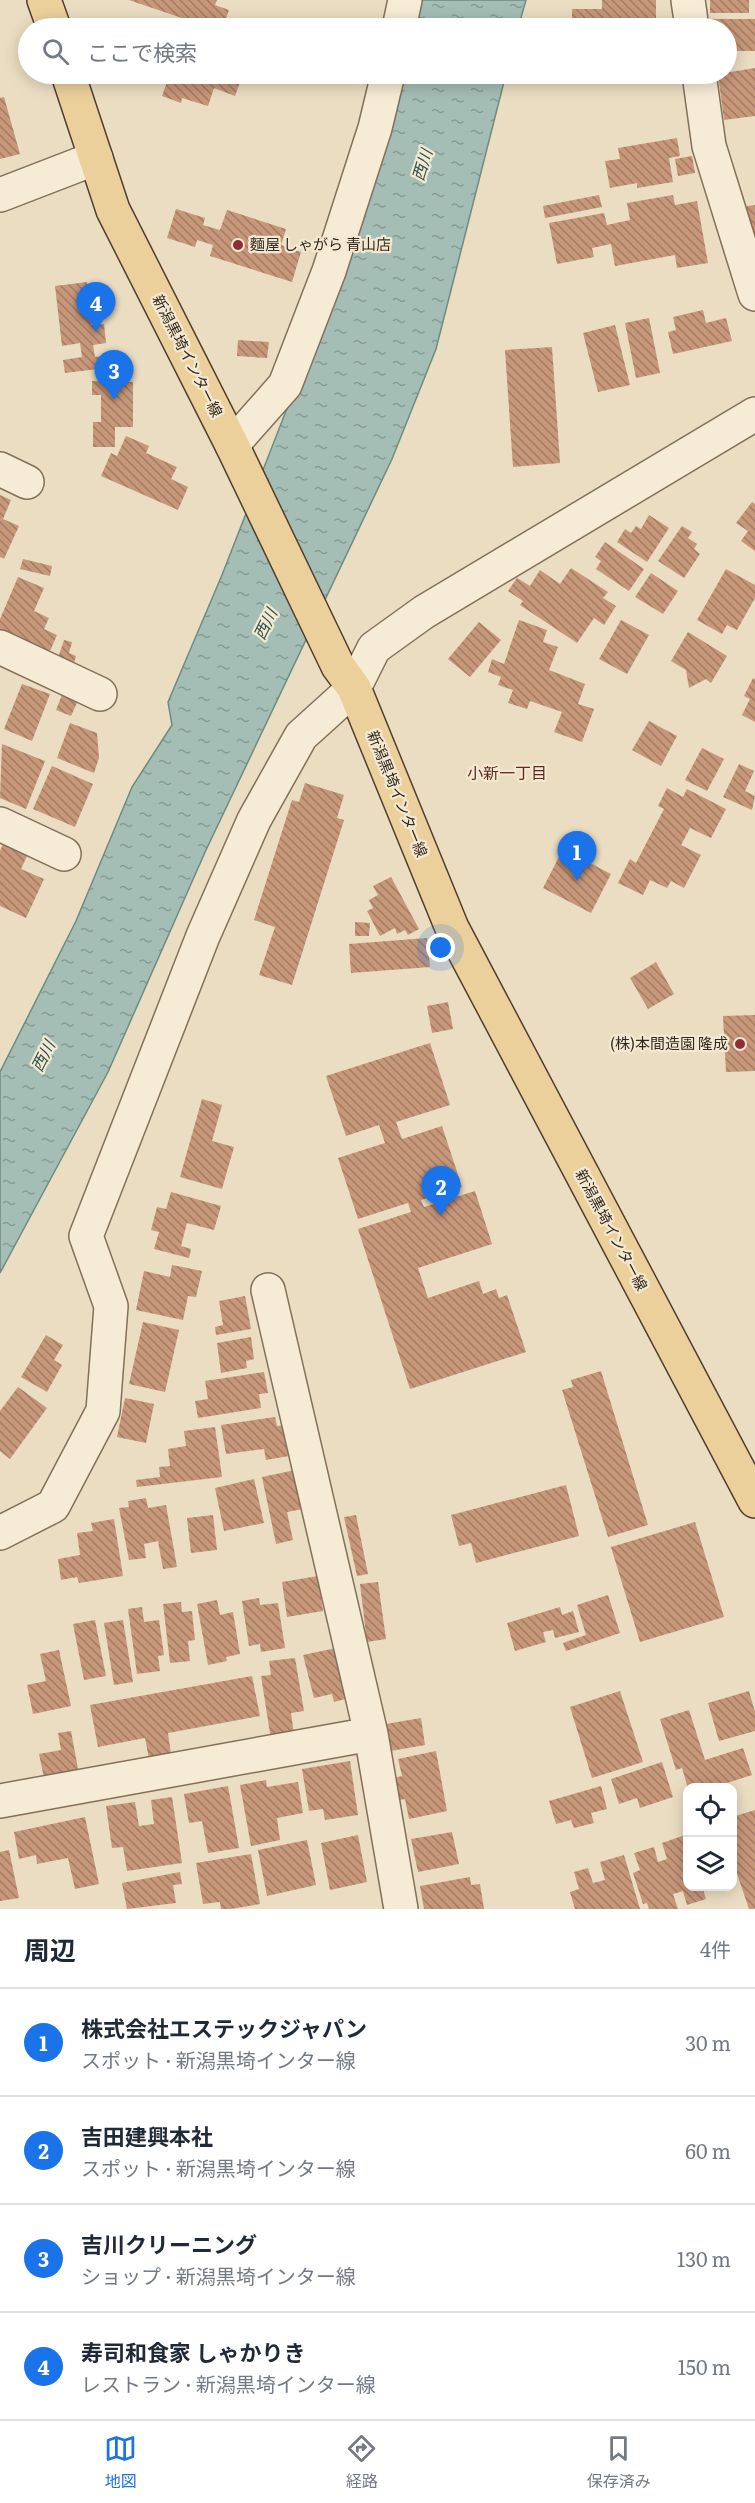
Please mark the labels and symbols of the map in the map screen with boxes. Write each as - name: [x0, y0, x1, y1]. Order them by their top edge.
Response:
- water label: 西川: [405, 144, 438, 184]
- place label: 麵屋 しゃがら 青山店: [250, 232, 391, 255]
- marker: 麵屋 しゃがら 青山店: [231, 238, 245, 252]
- pin: 4: [76, 282, 116, 332]
- street label: 新潟黒埼インター線: [147, 290, 229, 421]
- pin: 3: [94, 350, 134, 400]
- water label: 西川: [246, 602, 283, 643]
- street label: 新潟黒埼インター線: [362, 727, 434, 860]
- district label: 小新一丁目: [467, 760, 547, 784]
- pin: 1: [558, 832, 596, 881]
- your location: [426, 933, 455, 962]
- place label: (株)本間造園 隆成: [610, 1031, 728, 1054]
- water label: 西川: [24, 1034, 61, 1075]
- marker: (株)本間造園 隆成: [733, 1037, 747, 1051]
- street label: 新潟黒埼インター線: [570, 1164, 654, 1294]
- pin: 2: [422, 1166, 460, 1216]

